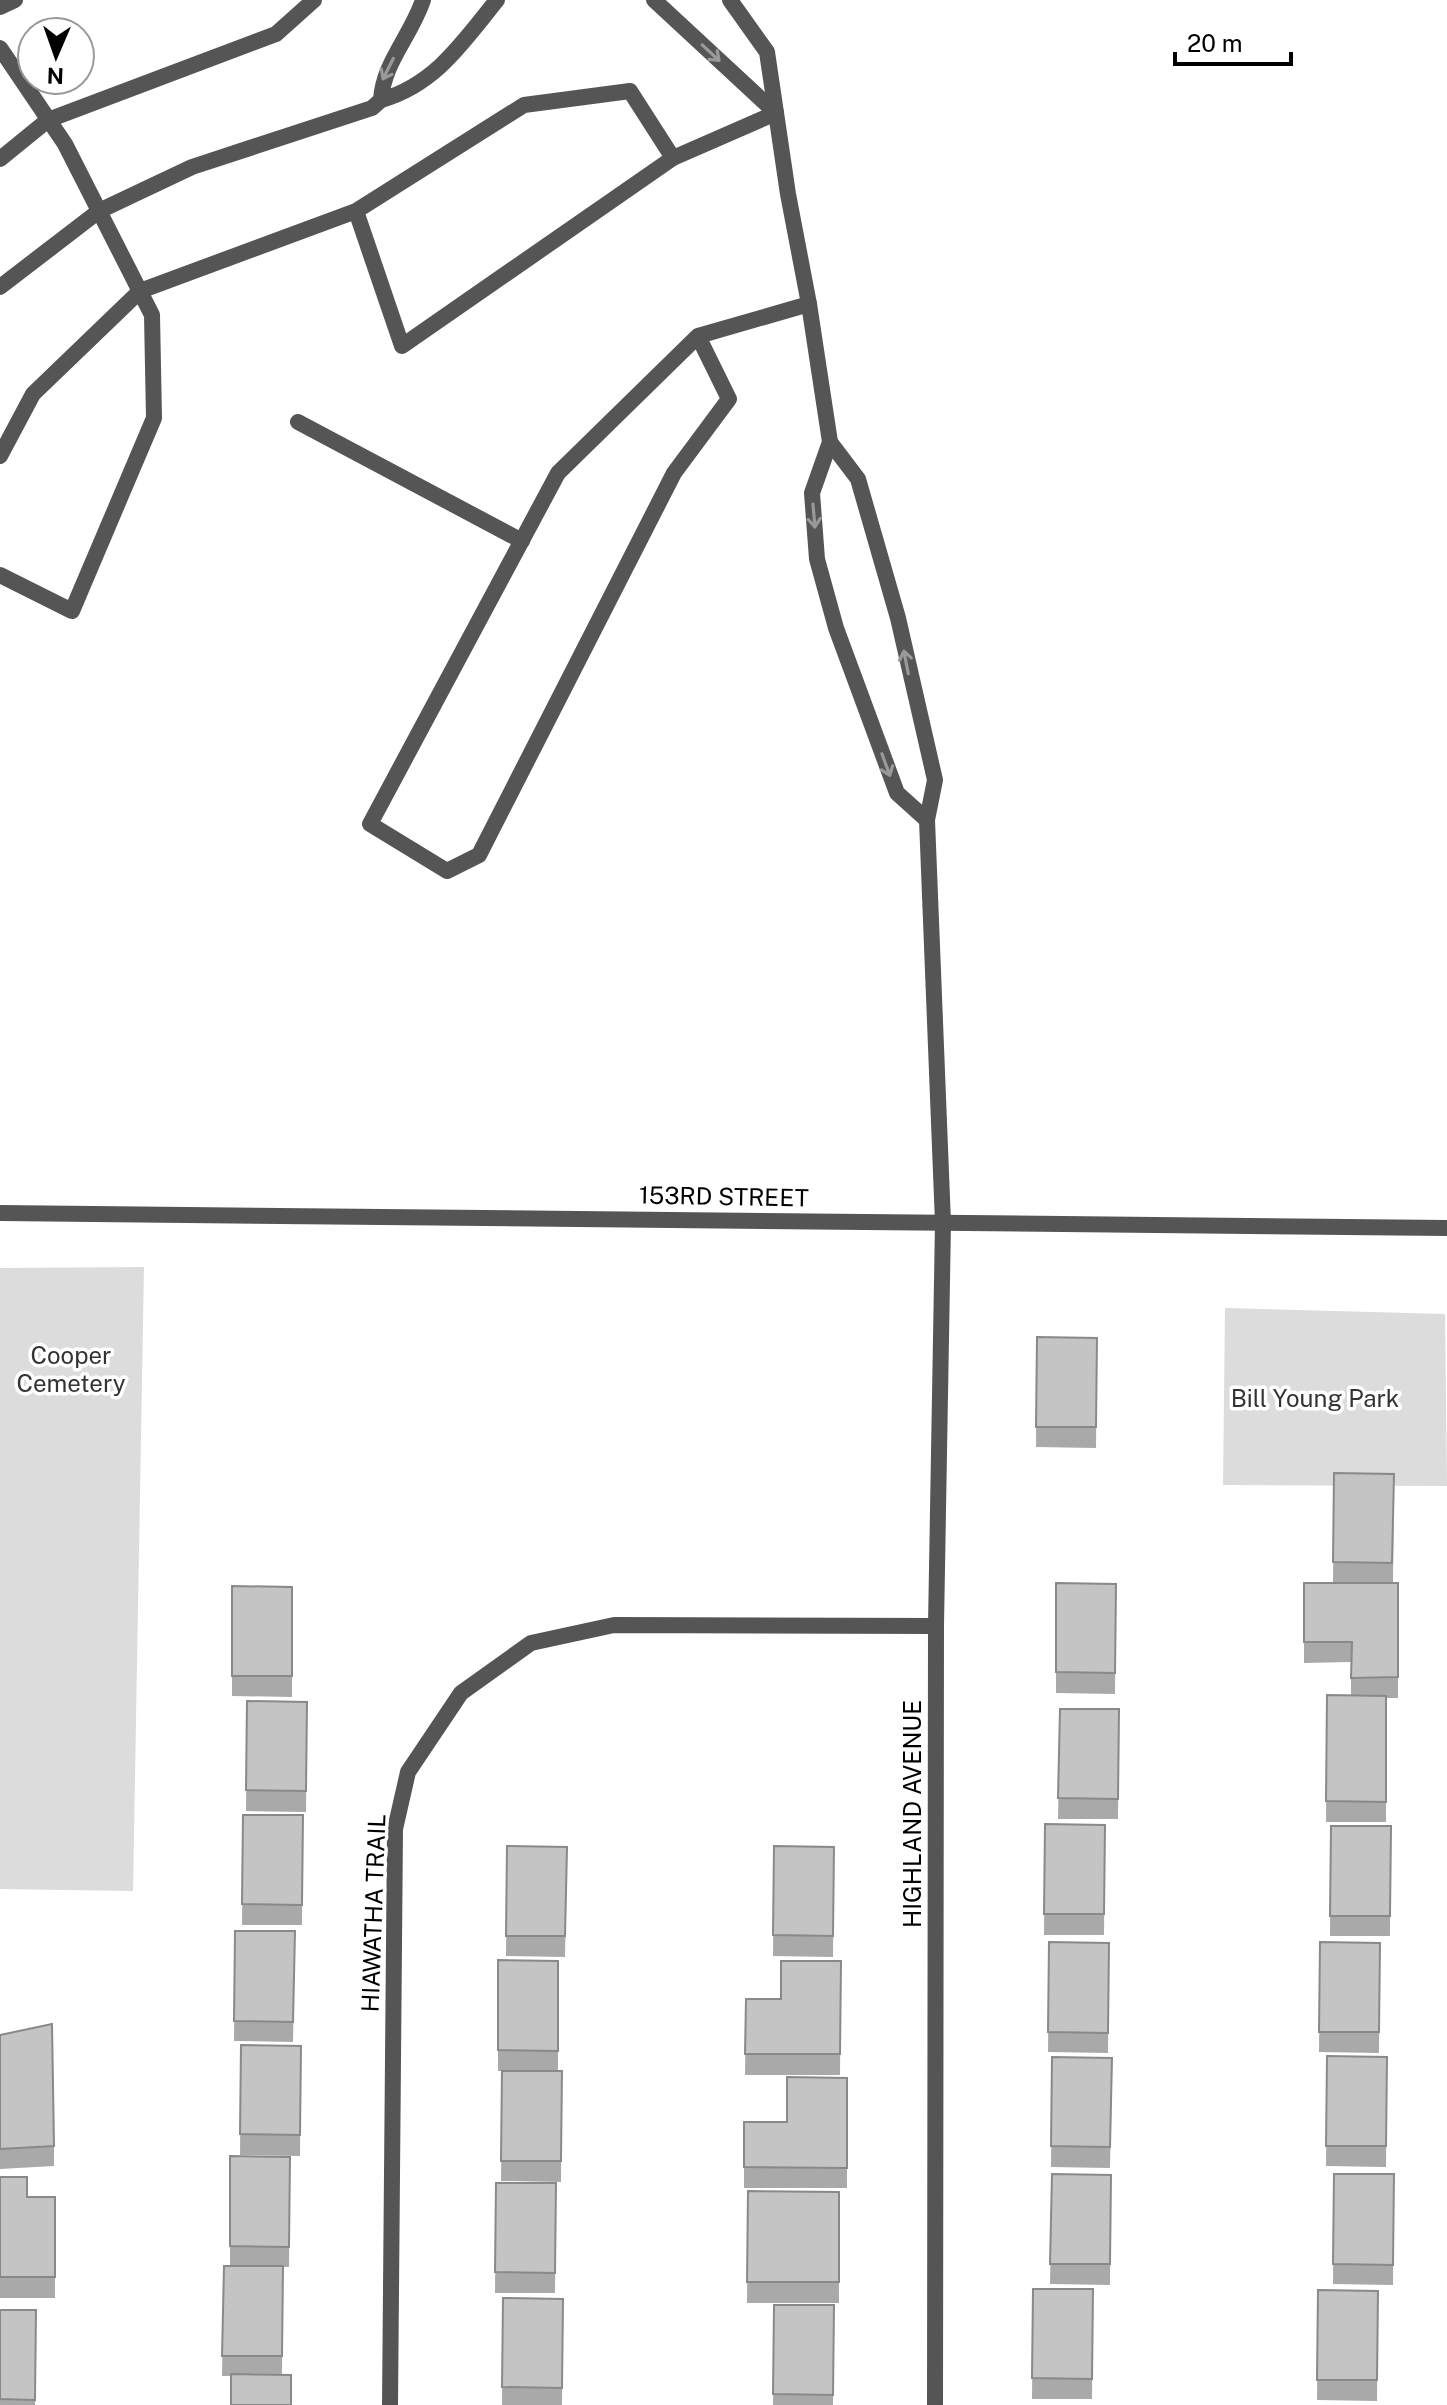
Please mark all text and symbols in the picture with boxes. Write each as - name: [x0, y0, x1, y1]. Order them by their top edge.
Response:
- north arrow: [16, 16, 96, 96]
- scale bar: [1175, 16, 1291, 66]
- text: 20 m: [1187, 29, 1243, 57]
- one-way arrow: [701, 44, 721, 62]
- one-way arrow: [380, 57, 395, 80]
- text: N: [46, 63, 64, 89]
- one-way arrow: [807, 502, 822, 529]
- one-way arrow: [898, 650, 913, 676]
- one-way arrow: [880, 752, 894, 777]
- street label: 153RD STREET: [639, 1181, 809, 1211]
- park label: Cooper Cemetery: [16, 1341, 126, 1397]
- park label: Bill Young Park: [1231, 1384, 1399, 1412]
- street label: HIGHLAND AVENUE: [898, 1700, 926, 1928]
- street label: HIAWATHA TRAIL: [356, 1813, 390, 2013]

